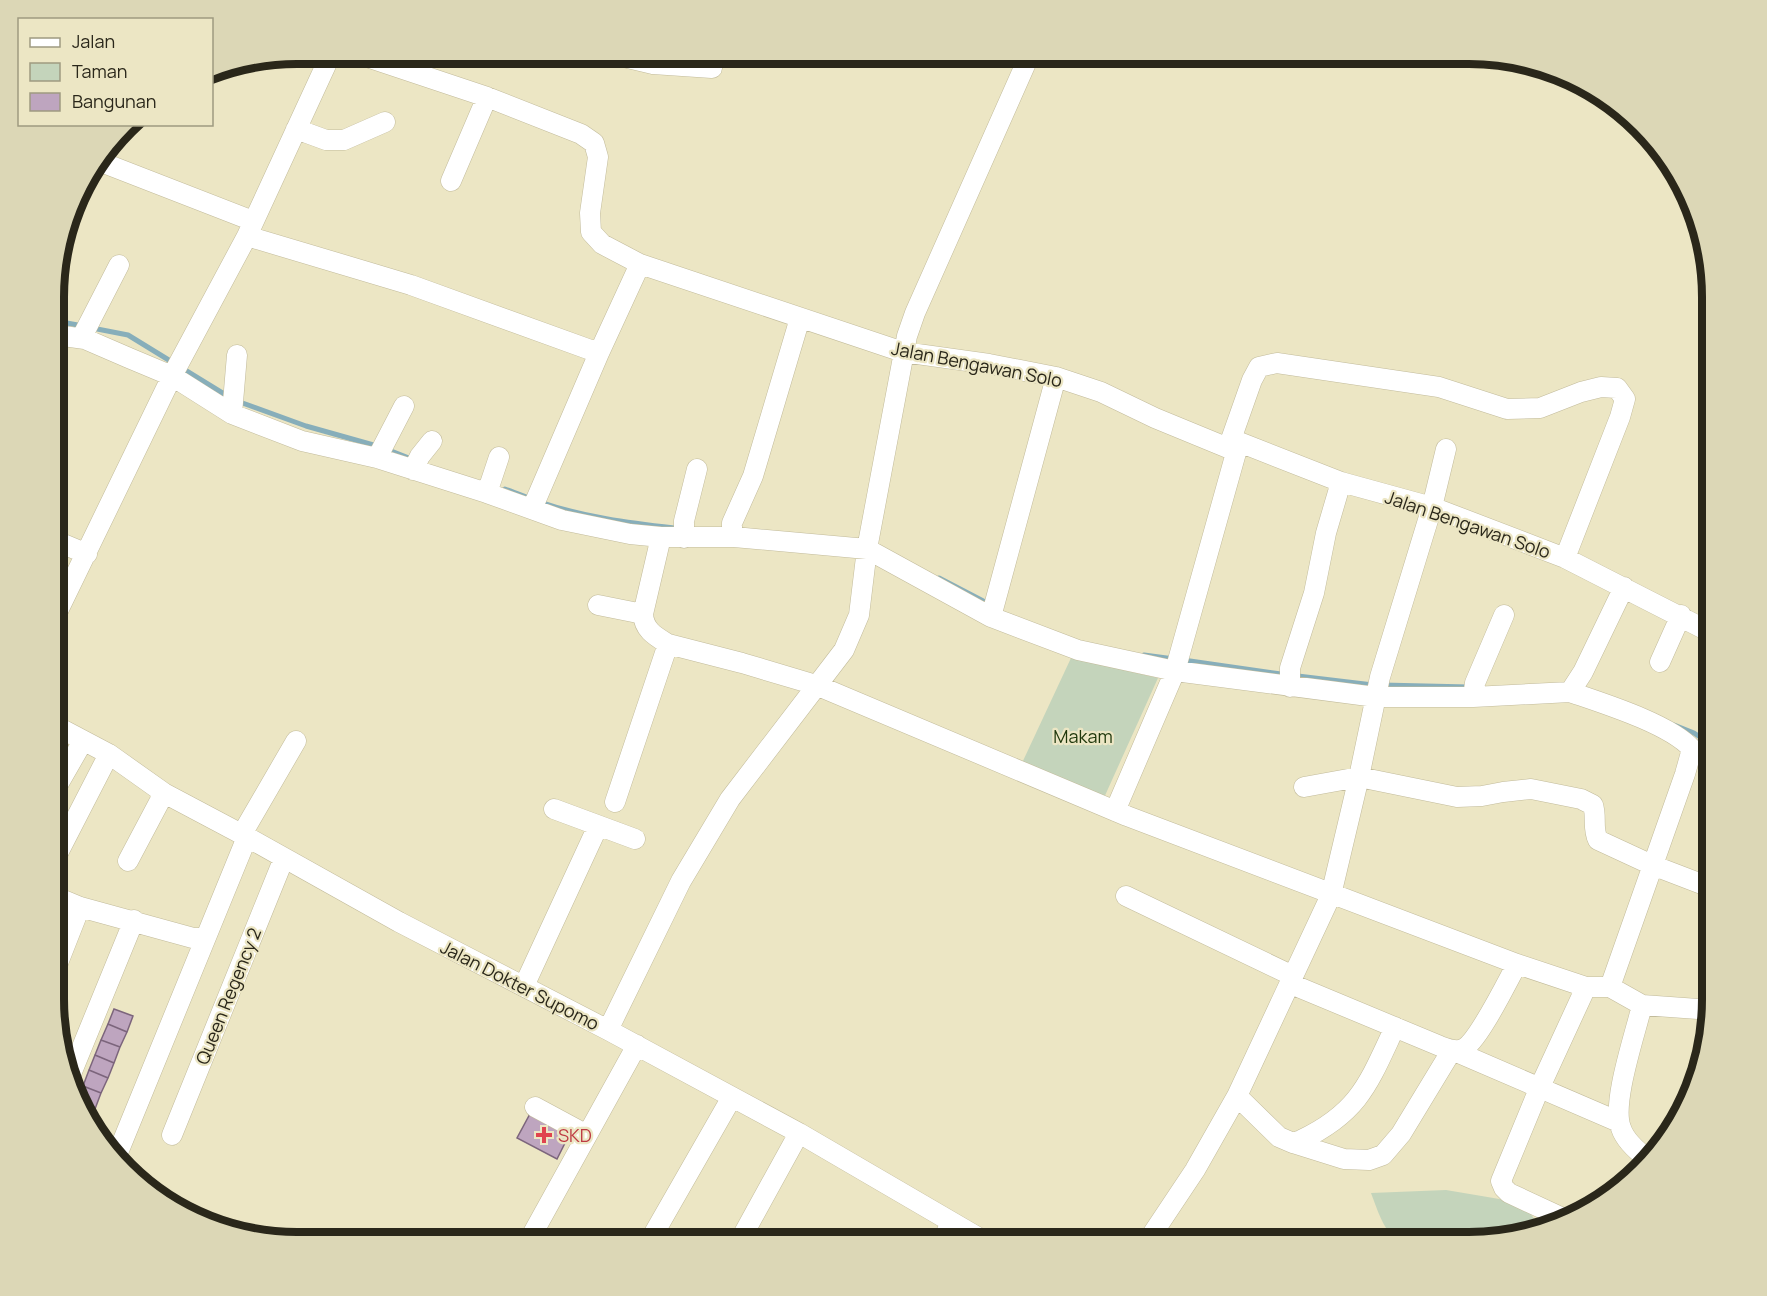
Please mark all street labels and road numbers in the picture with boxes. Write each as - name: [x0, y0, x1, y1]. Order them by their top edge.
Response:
- street label: Jalan Bengawan Solo: [890, 336, 1064, 392]
- street label: Jalan Bengawan Solo: [1382, 484, 1554, 564]
- street label: Queen Regency 2: [190, 924, 266, 1068]
- street label: Jalan Dokter Supomo: [437, 935, 603, 1035]

